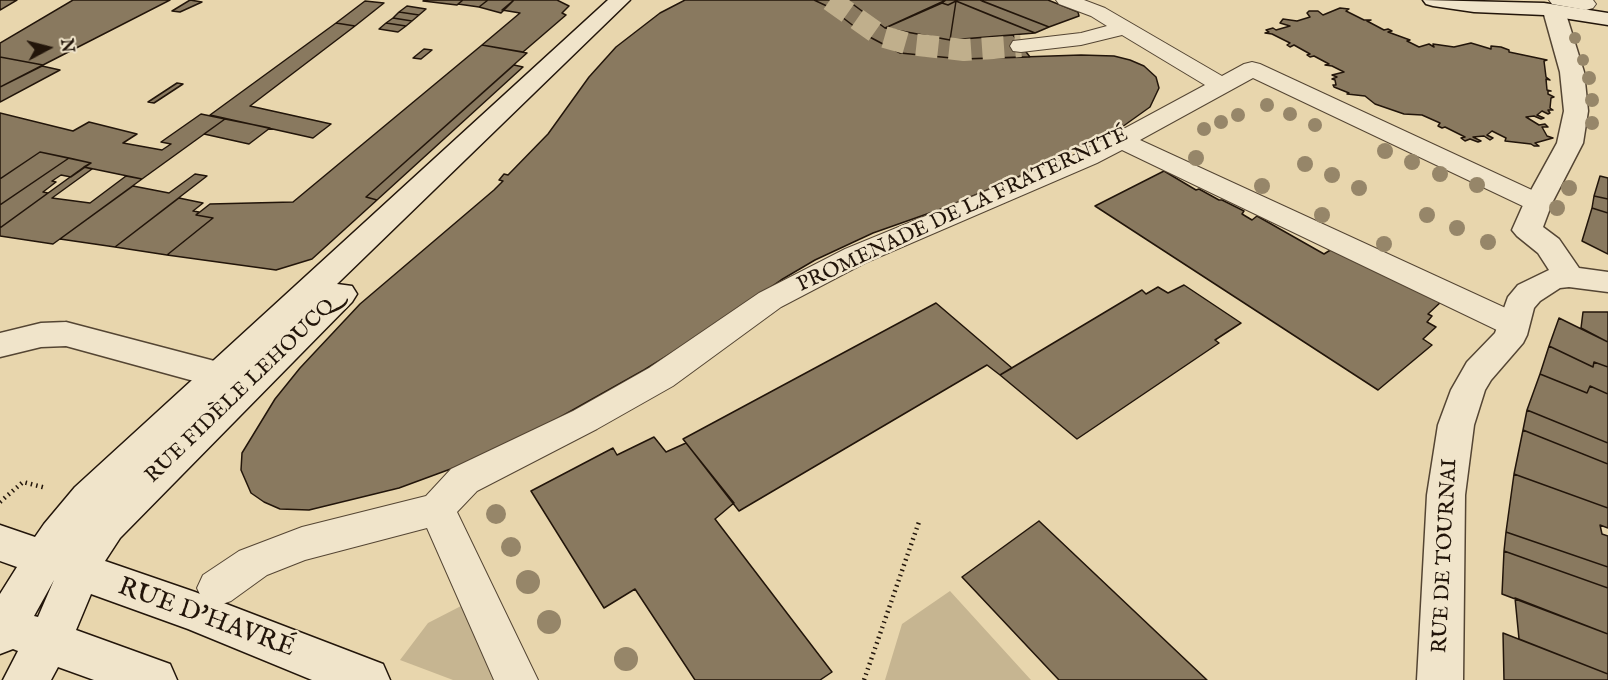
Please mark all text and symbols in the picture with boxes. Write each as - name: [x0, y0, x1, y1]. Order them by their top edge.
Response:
- north arrow: [18, 18, 78, 78]
- text: N: [55, 38, 77, 54]
- street label: PROMENADE DE LA FRATERNITÉ: [794, 123, 1132, 299]
- street label: RUE FIDÈLE LEHOUCQ: [141, 295, 341, 489]
- street label: RUE DE TOURNAI: [1428, 458, 1464, 654]
- street label: RUE D'HAVRÉ: [113, 573, 299, 665]

